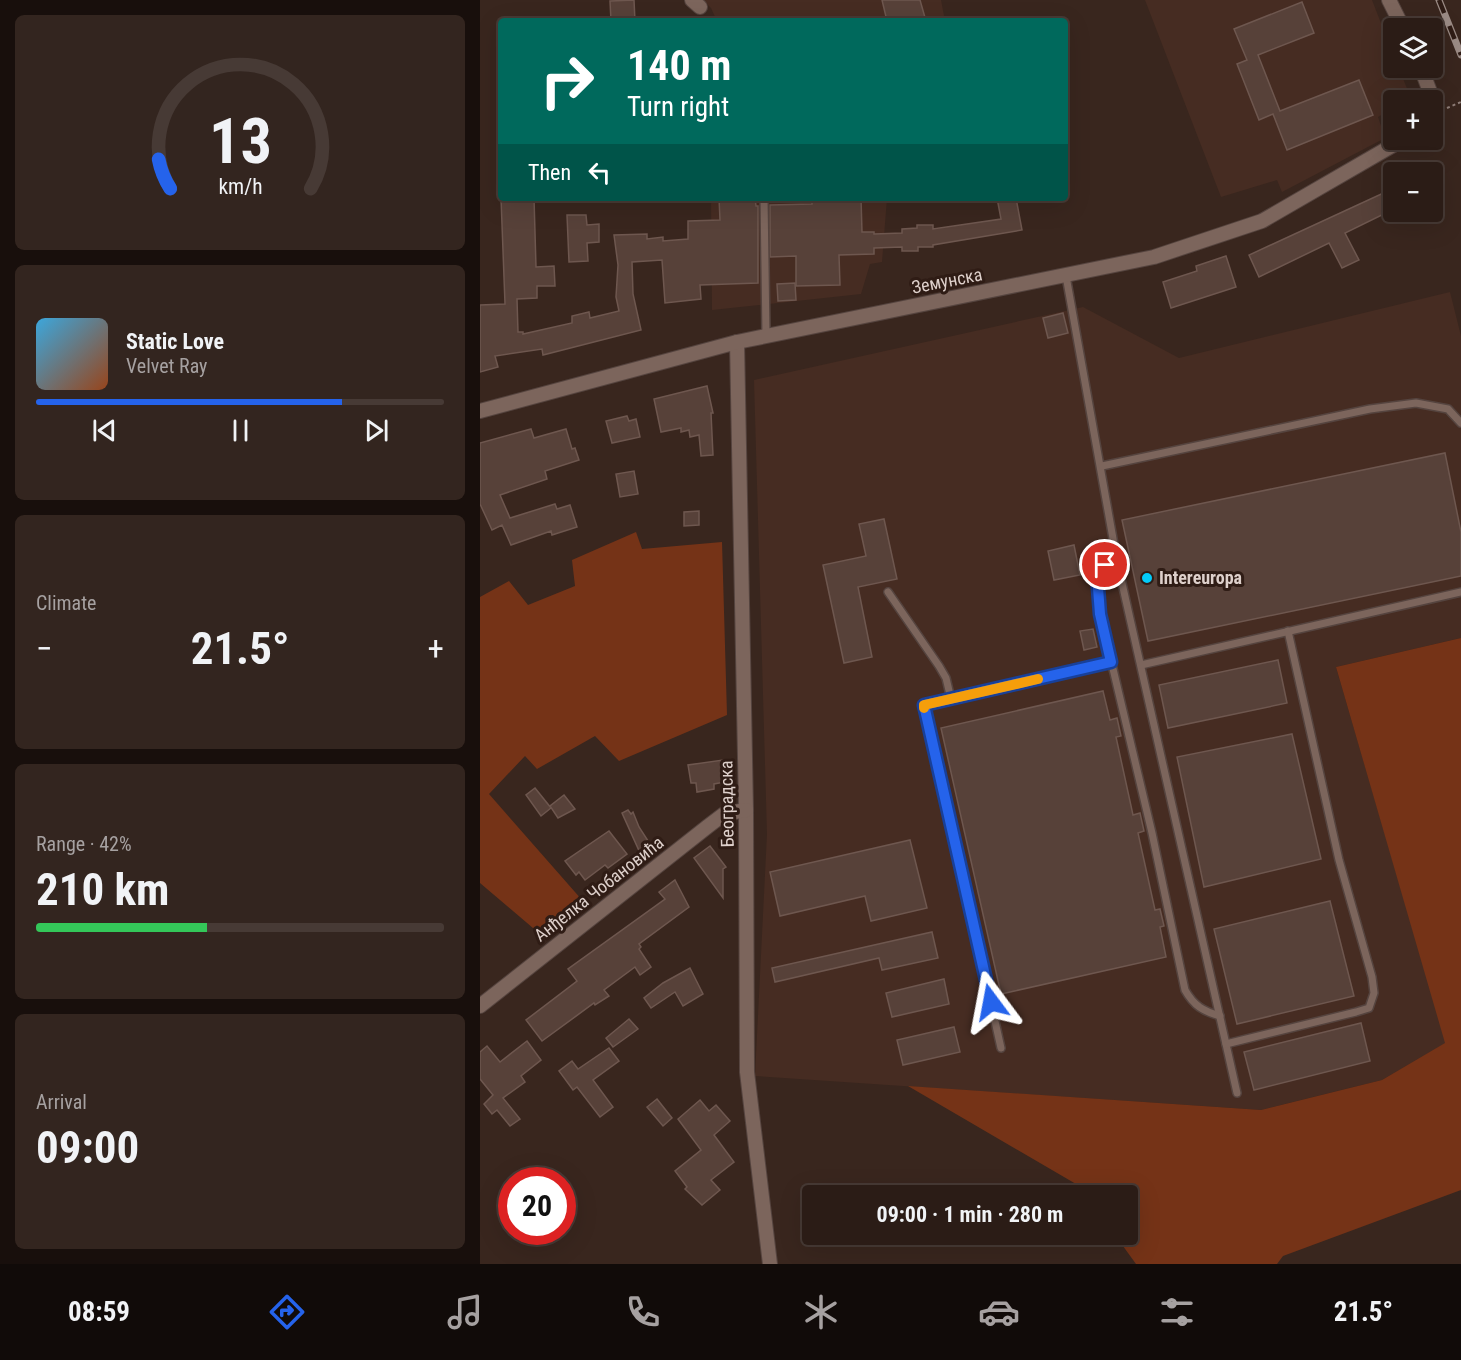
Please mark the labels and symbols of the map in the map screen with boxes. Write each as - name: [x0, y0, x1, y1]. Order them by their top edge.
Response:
- street label: Земунска: [910, 263, 984, 298]
- pin: [1079, 539, 1130, 590]
- place label: Intereuropa: [1159, 567, 1242, 588]
- marker: Intereuropa: [1140, 571, 1154, 585]
- street label: Београдска: [715, 760, 738, 848]
- street label: Анђелка Чобановића: [530, 832, 668, 946]
- position arrow: [959, 970, 1023, 1034]
- speed limit sign: 20: [498, 1167, 576, 1245]

